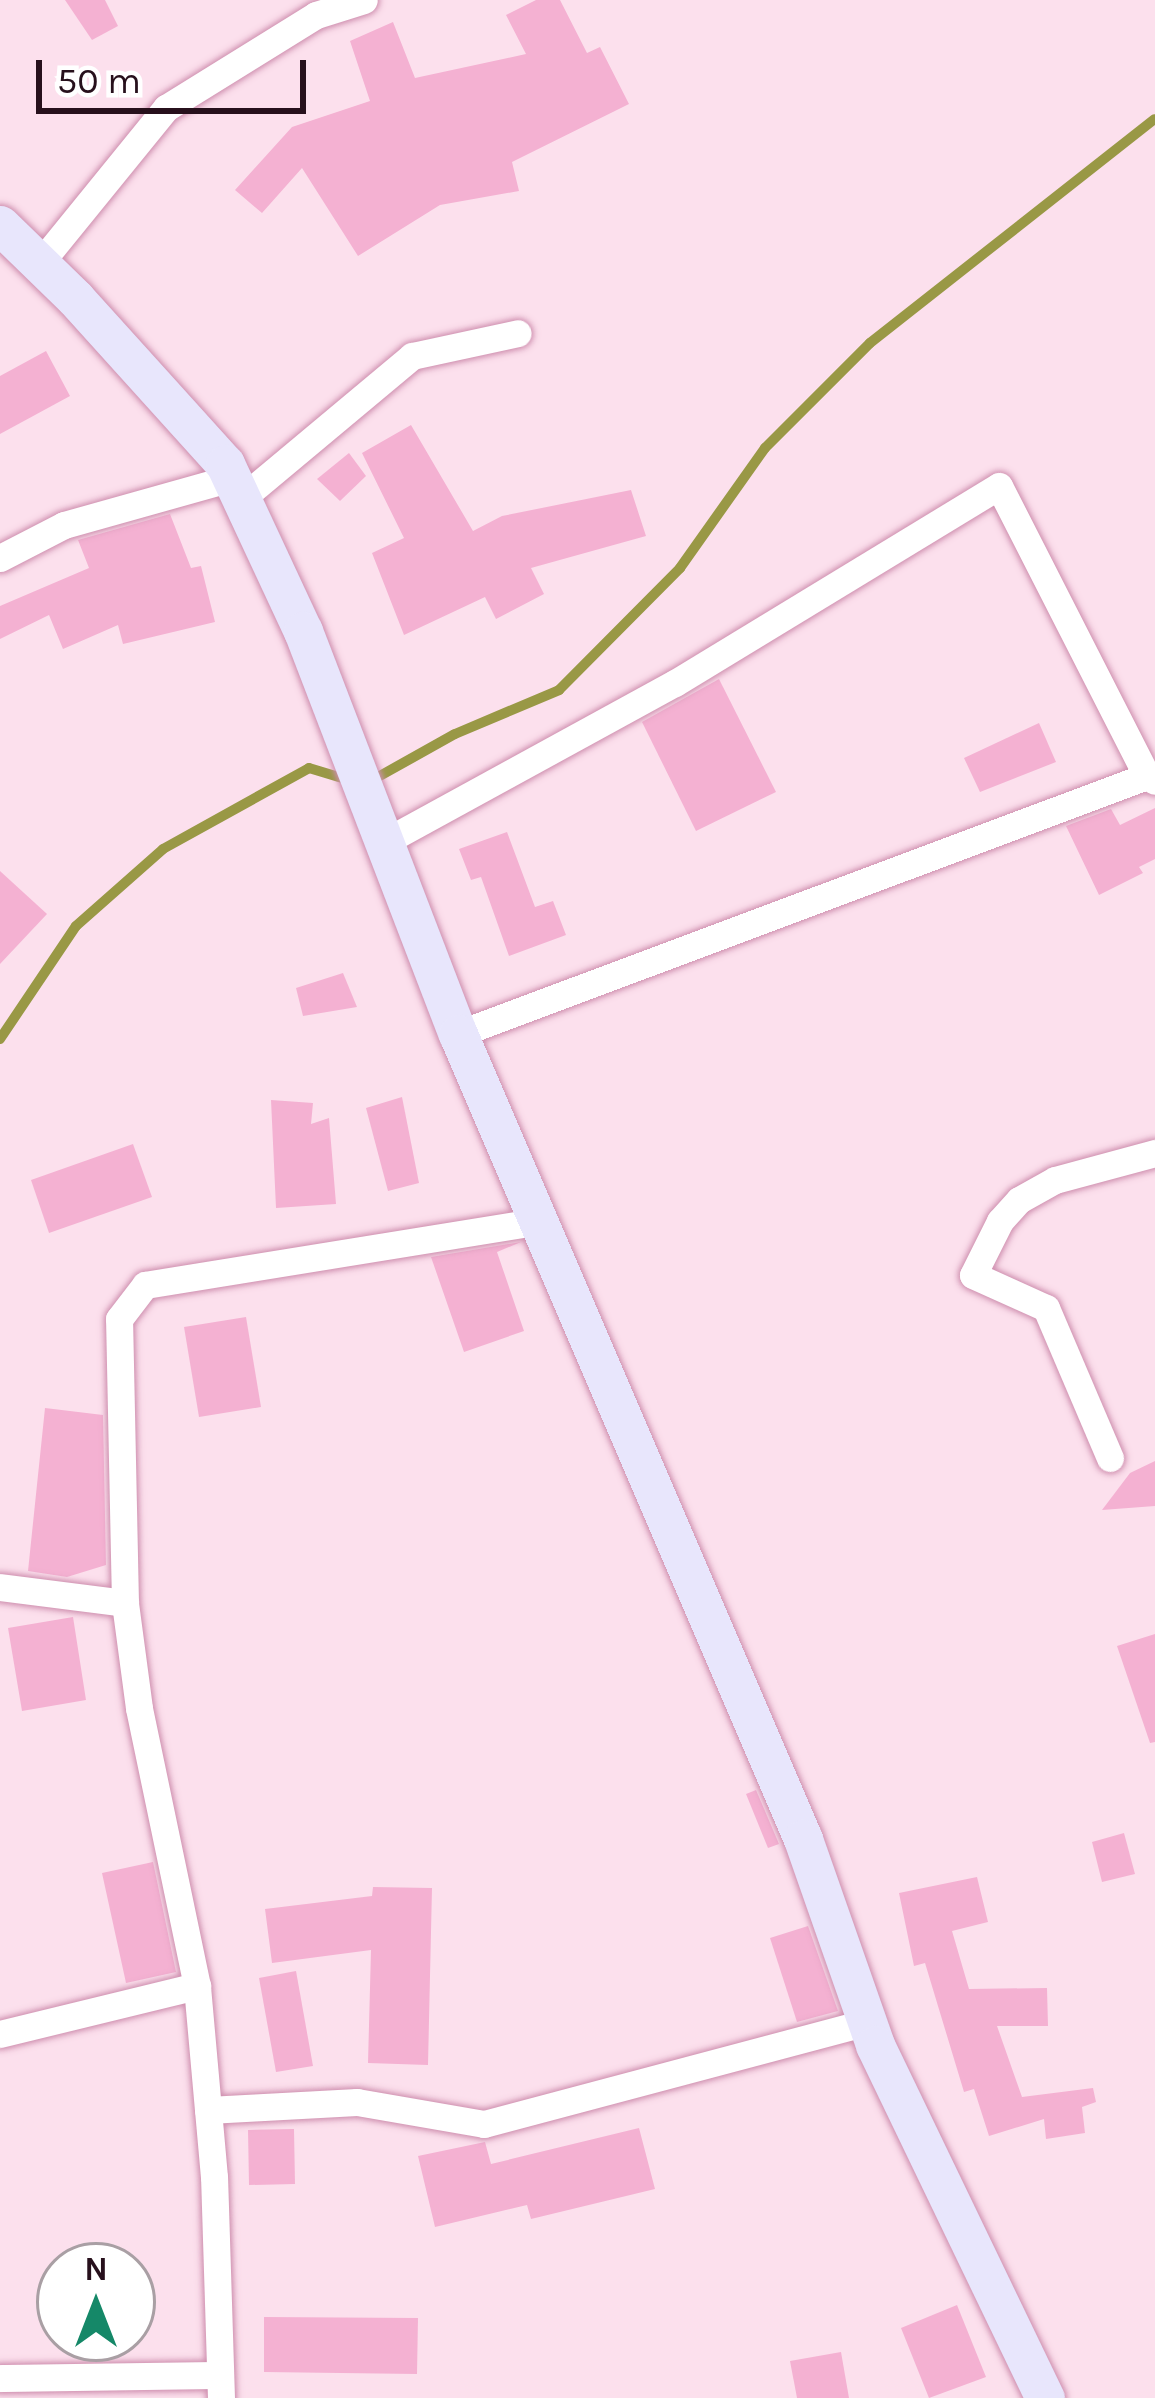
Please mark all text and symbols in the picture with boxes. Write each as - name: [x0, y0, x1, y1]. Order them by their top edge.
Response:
- scale bar: [42, 36, 312, 110]
- text: 50 m: [57, 60, 141, 102]
- north arrow: [36, 2242, 156, 2362]
- text: N: [84, 2250, 108, 2288]

